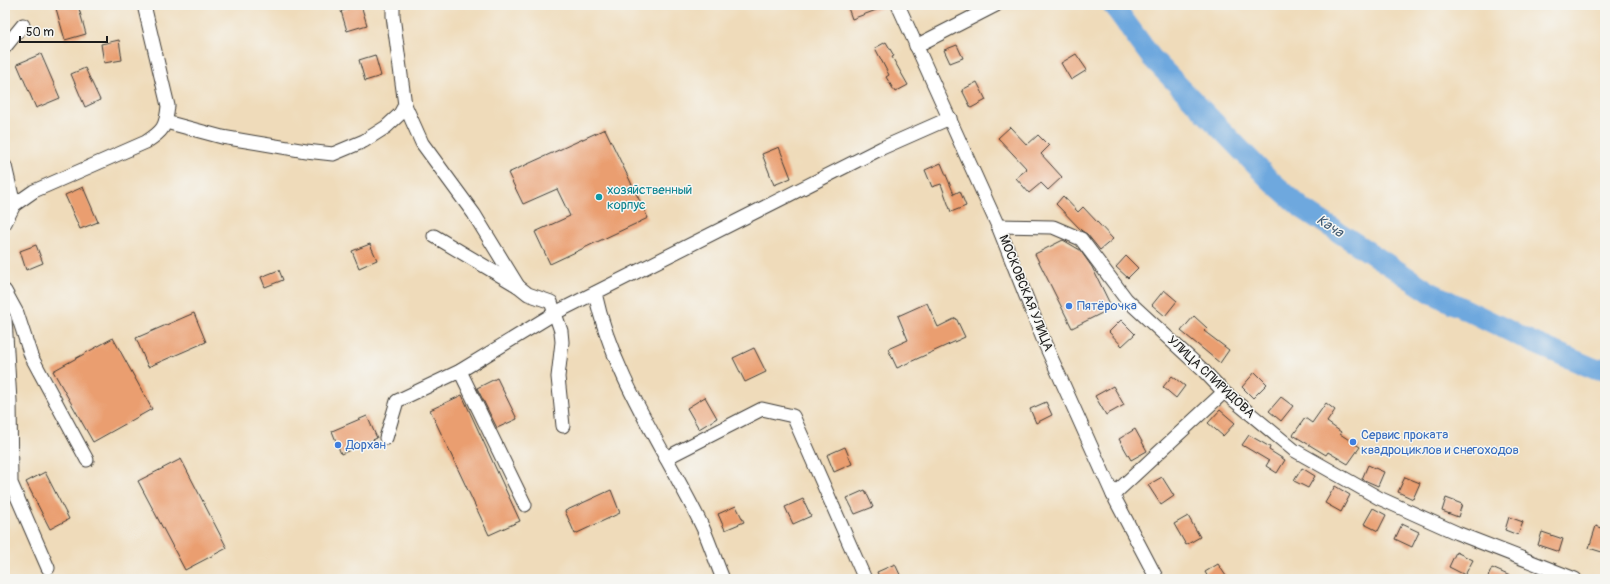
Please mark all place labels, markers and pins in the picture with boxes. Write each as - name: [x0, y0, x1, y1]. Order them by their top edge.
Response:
- place label: хозяйственный корпус: [607, 182, 692, 213]
- marker: хозяйственный корпус: [594, 192, 604, 202]
- place label: Пятёрочка: [1077, 298, 1137, 314]
- marker: Пятёрочка: [1064, 301, 1074, 311]
- place label: Сервис проката квадроциклов и снегоходов: [1361, 427, 1519, 458]
- place label: Дорхан: [345, 437, 386, 453]
- marker: Сервис проката квадроциклов и снегоходов: [1348, 437, 1358, 447]
- marker: Дорхан: [333, 440, 343, 450]

